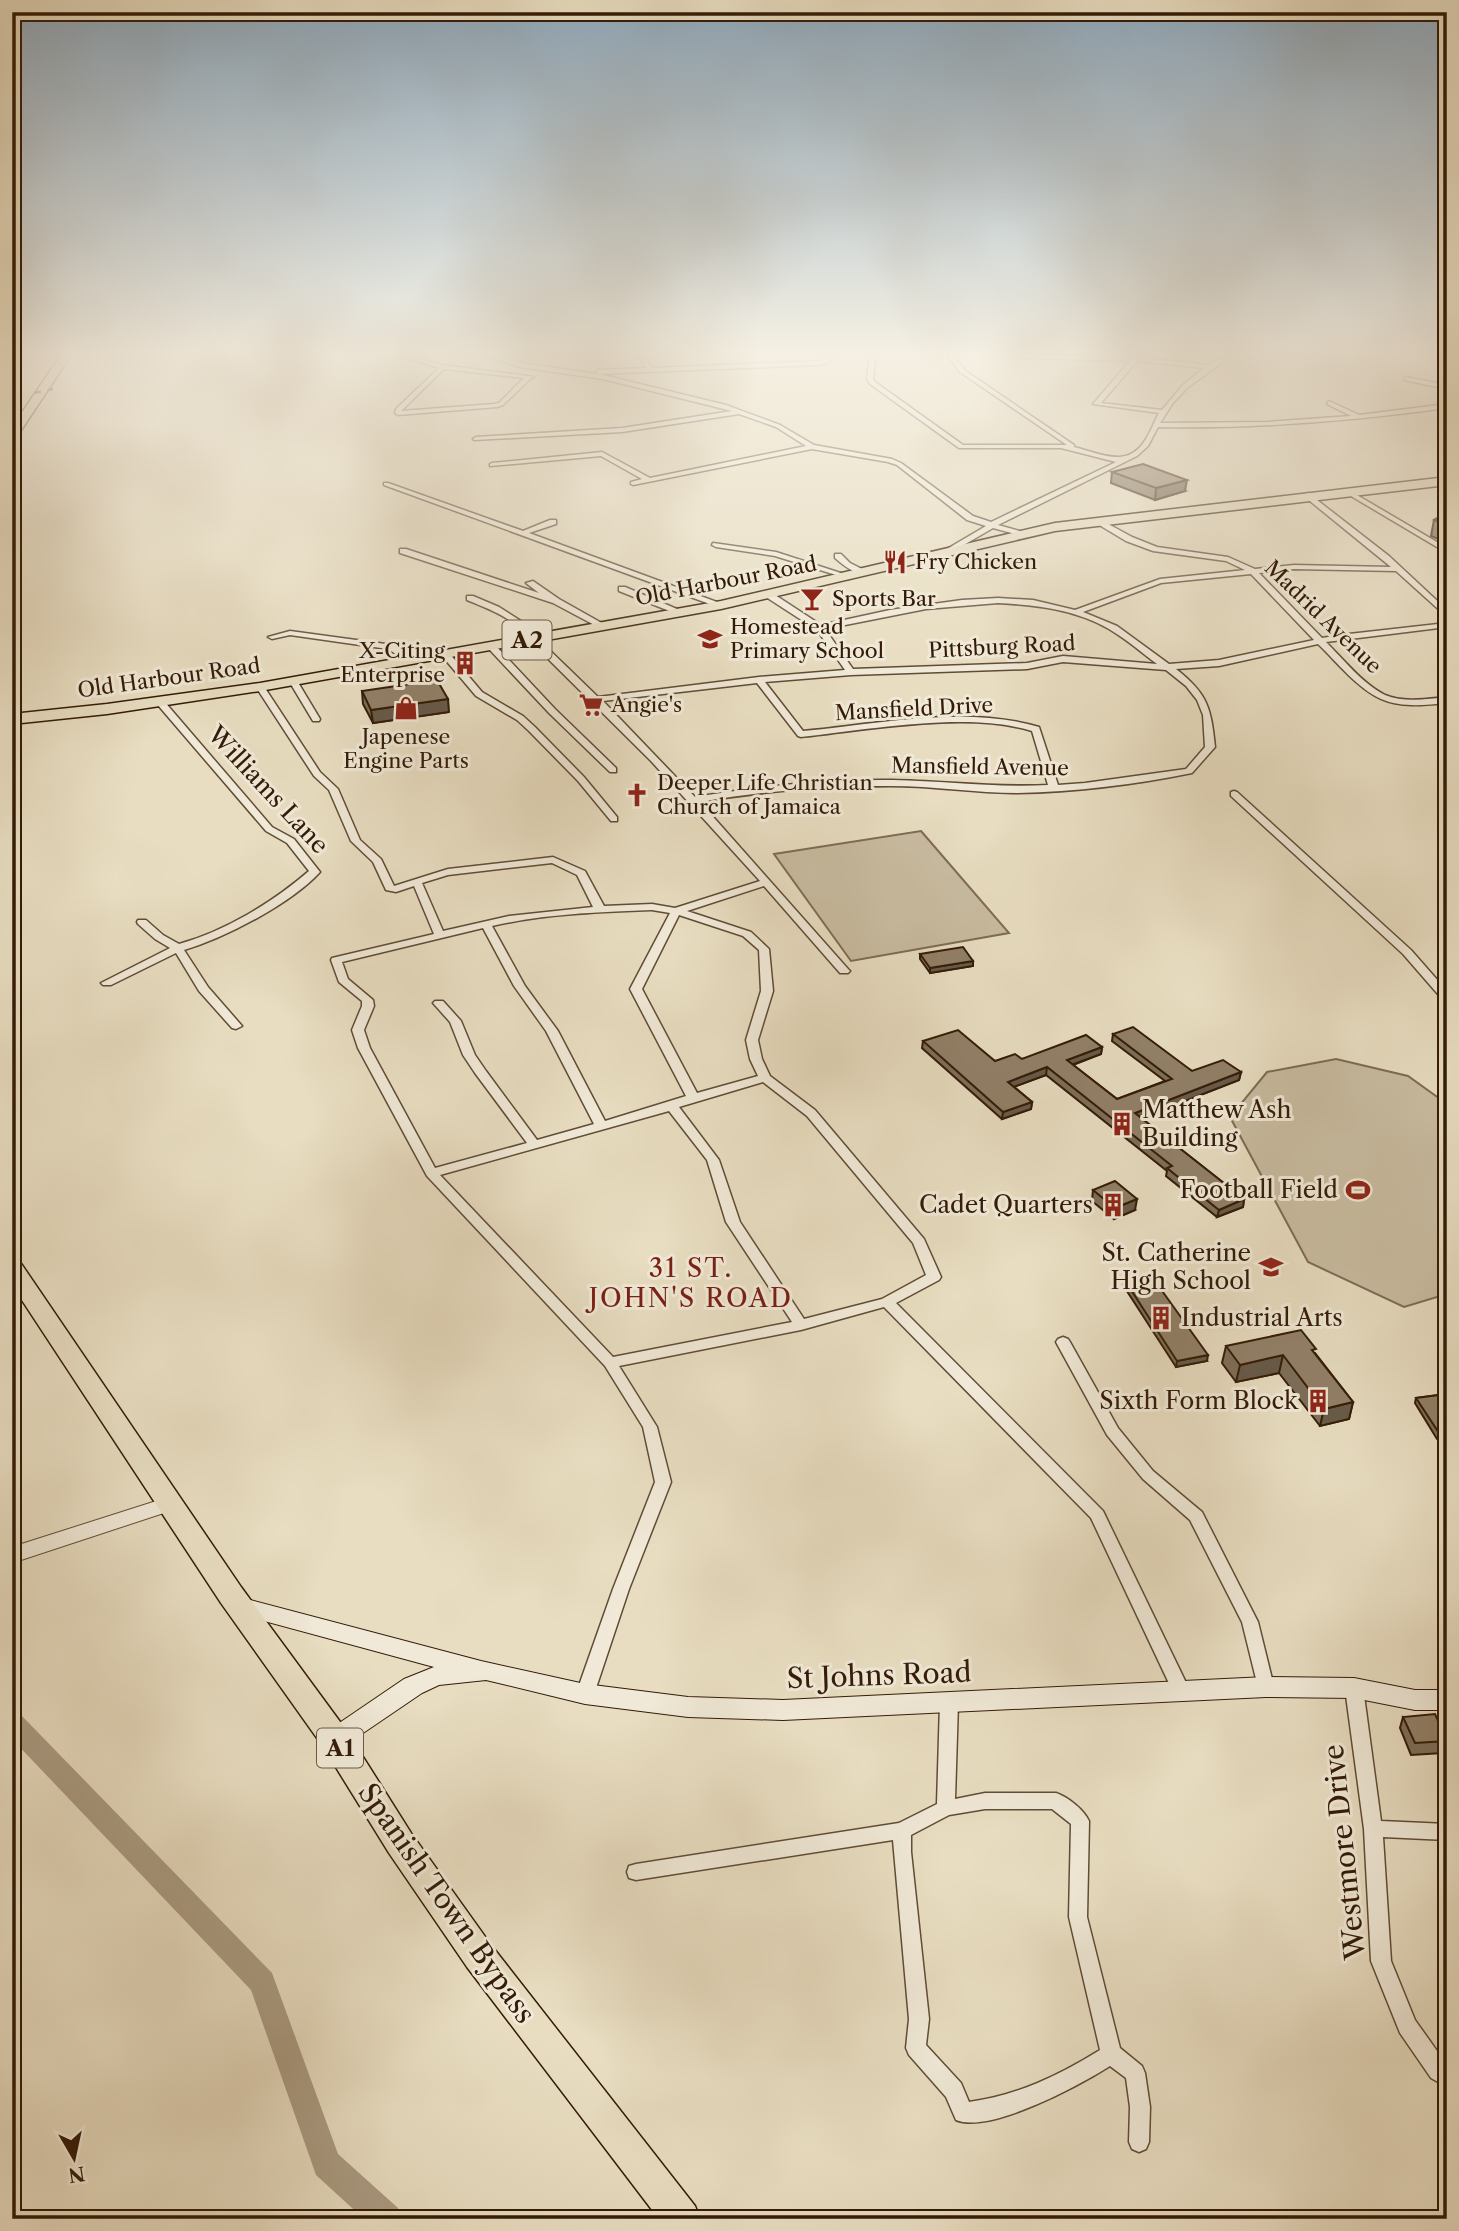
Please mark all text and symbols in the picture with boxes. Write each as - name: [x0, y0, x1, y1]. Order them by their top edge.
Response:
- restaurant icon: Fry Chicken: [881, 548, 909, 576]
- place label: Fry Chicken: [915, 549, 1037, 574]
- street label: Old Harbour Road: [633, 551, 819, 610]
- street label: Madrid Avenue: [1260, 555, 1387, 679]
- bar icon: Sports Bar: [798, 585, 826, 613]
- place label: Sports Bar: [832, 586, 936, 611]
- place label: Homestead Primary School: [730, 614, 884, 663]
- road number: A2: [503, 620, 552, 660]
- school or university icon: Homestead Primary School: [696, 625, 724, 653]
- street label: Pittsburg Road: [928, 630, 1076, 663]
- place label: X-Citing Enterprise: [340, 638, 446, 687]
- building icon: X-Citing Enterprise: [451, 649, 479, 677]
- street label: Old Harbour Road: [76, 652, 262, 703]
- supermarket icon: Angie's: [577, 691, 605, 719]
- place label: Angie's: [610, 692, 682, 717]
- street label: Mansfield Drive: [834, 692, 994, 725]
- shop icon: Japenese Engine Parts: [392, 694, 420, 722]
- street label: Williams Lane: [201, 719, 335, 859]
- place label: Japenese Engine Parts: [343, 724, 469, 773]
- street label: Mansfield Avenue: [891, 752, 1069, 781]
- place label: Deeper Life Christian Church of Jamaica: [657, 770, 873, 819]
- church icon: Deeper Life Christian Church of Jamaica: [623, 781, 651, 809]
- place label: Matthew Ash Building: [1142, 1095, 1292, 1152]
- building icon: Matthew Ash Building: [1108, 1110, 1136, 1138]
- place label: Football Field: [1180, 1175, 1338, 1204]
- sports icon: Football Field: [1344, 1176, 1372, 1204]
- place label: Cadet Quarters: [919, 1190, 1093, 1219]
- building icon: Cadet Quarters: [1099, 1191, 1127, 1219]
- place label: St. Catherine High School: [1101, 1238, 1251, 1295]
- district label: 31 ST. JOHN'S ROAD: [585, 1252, 793, 1314]
- school or university icon: St. Catherine High School: [1257, 1253, 1285, 1281]
- place label: Industrial Arts: [1181, 1303, 1343, 1332]
- building icon: Industrial Arts: [1147, 1304, 1175, 1332]
- place label: Sixth Form Block: [1099, 1386, 1299, 1415]
- building icon: Sixth Form Block: [1304, 1387, 1332, 1415]
- street label: St Johns Road: [786, 1655, 972, 1695]
- road number: A1: [317, 1728, 363, 1768]
- street label: Westmore Drive: [1316, 1743, 1372, 1962]
- street label: Spanish Town Bypass: [351, 1776, 543, 2030]
- north arrow: [38, 2122, 108, 2192]
- text: N: [67, 2162, 87, 2187]

